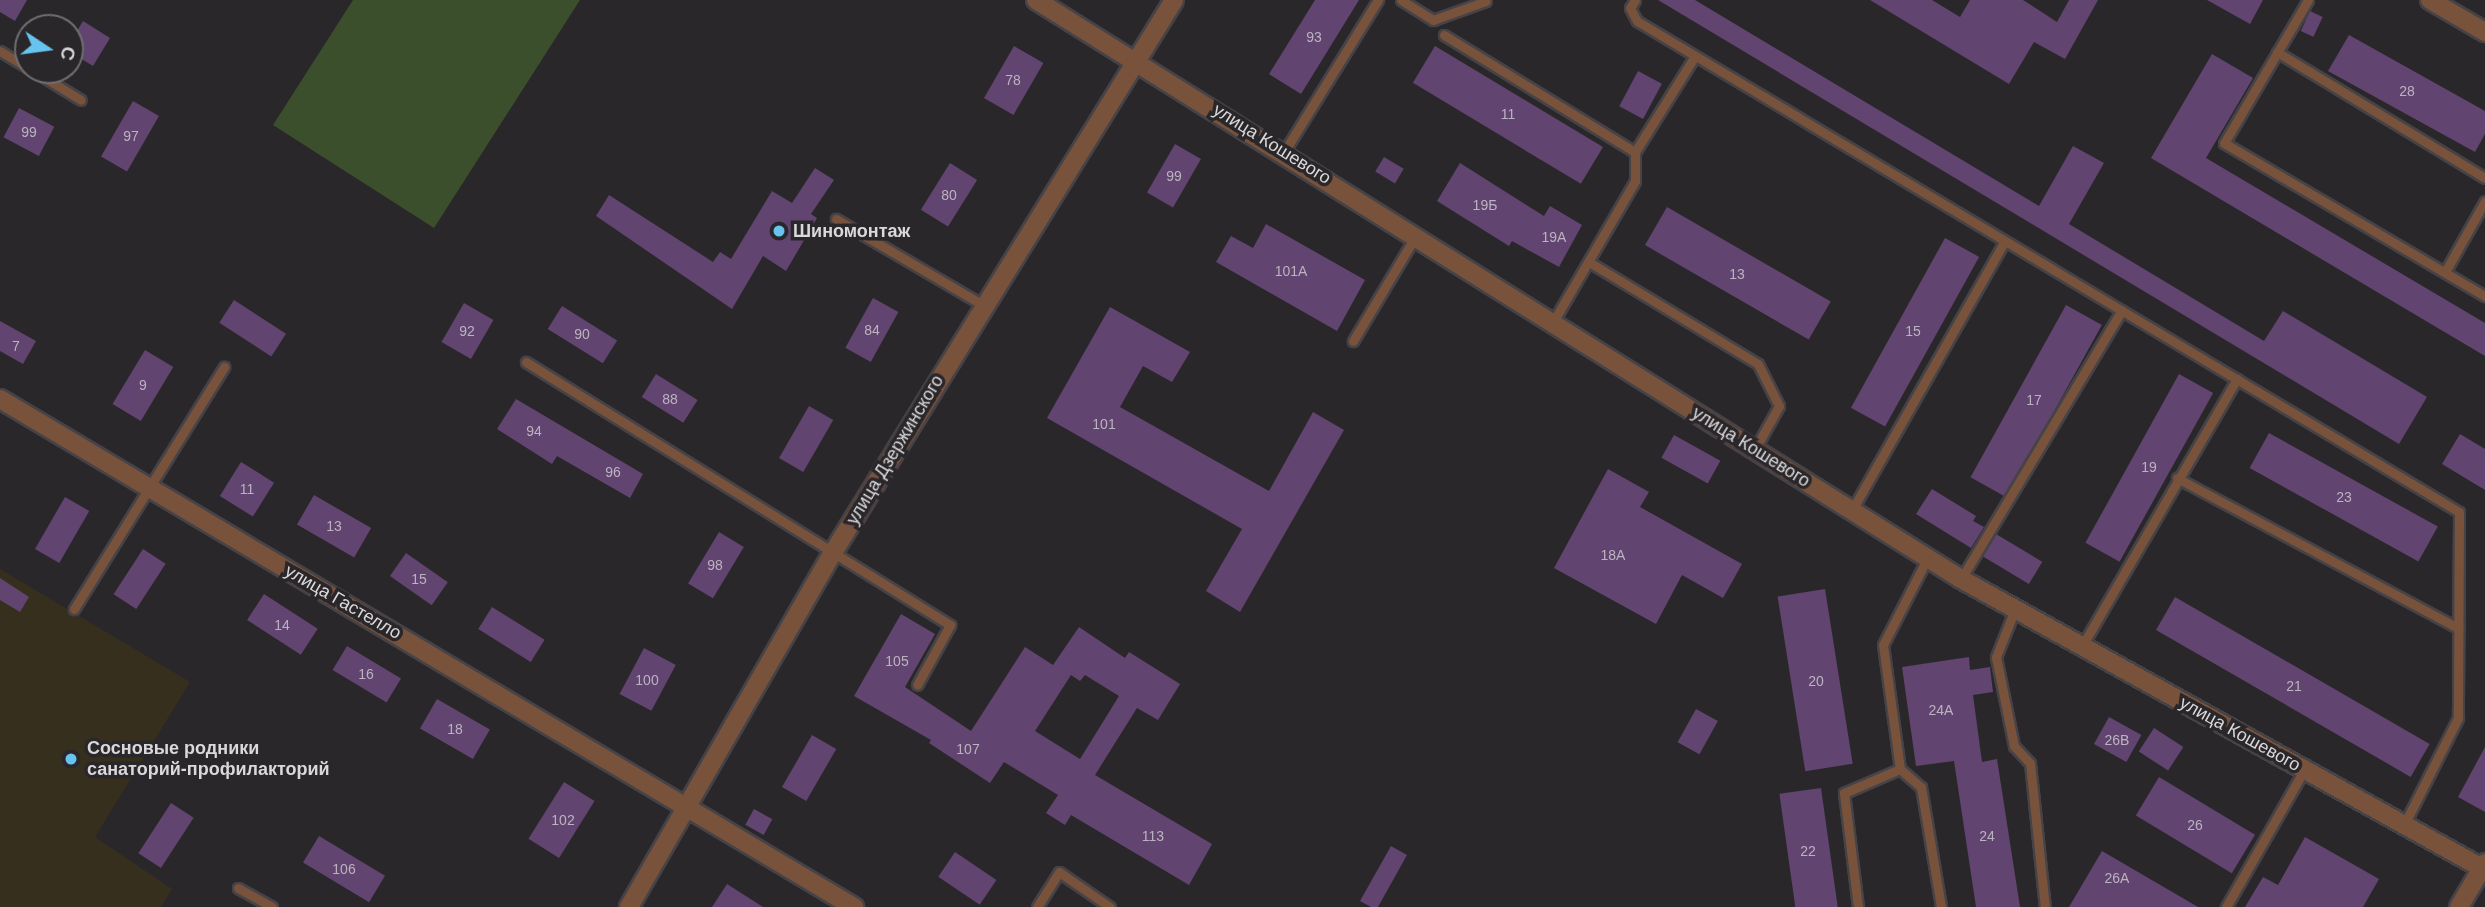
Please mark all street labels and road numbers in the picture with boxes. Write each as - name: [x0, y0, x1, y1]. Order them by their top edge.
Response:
- street label: улица Кошевого: [1209, 99, 1335, 189]
- street label: улица Дзержинского: [842, 371, 948, 529]
- street label: улица Кошевого: [1688, 402, 1814, 492]
- street label: улица Гастелло: [281, 560, 405, 644]
- street label: улица Кошевого: [2176, 692, 2304, 776]

